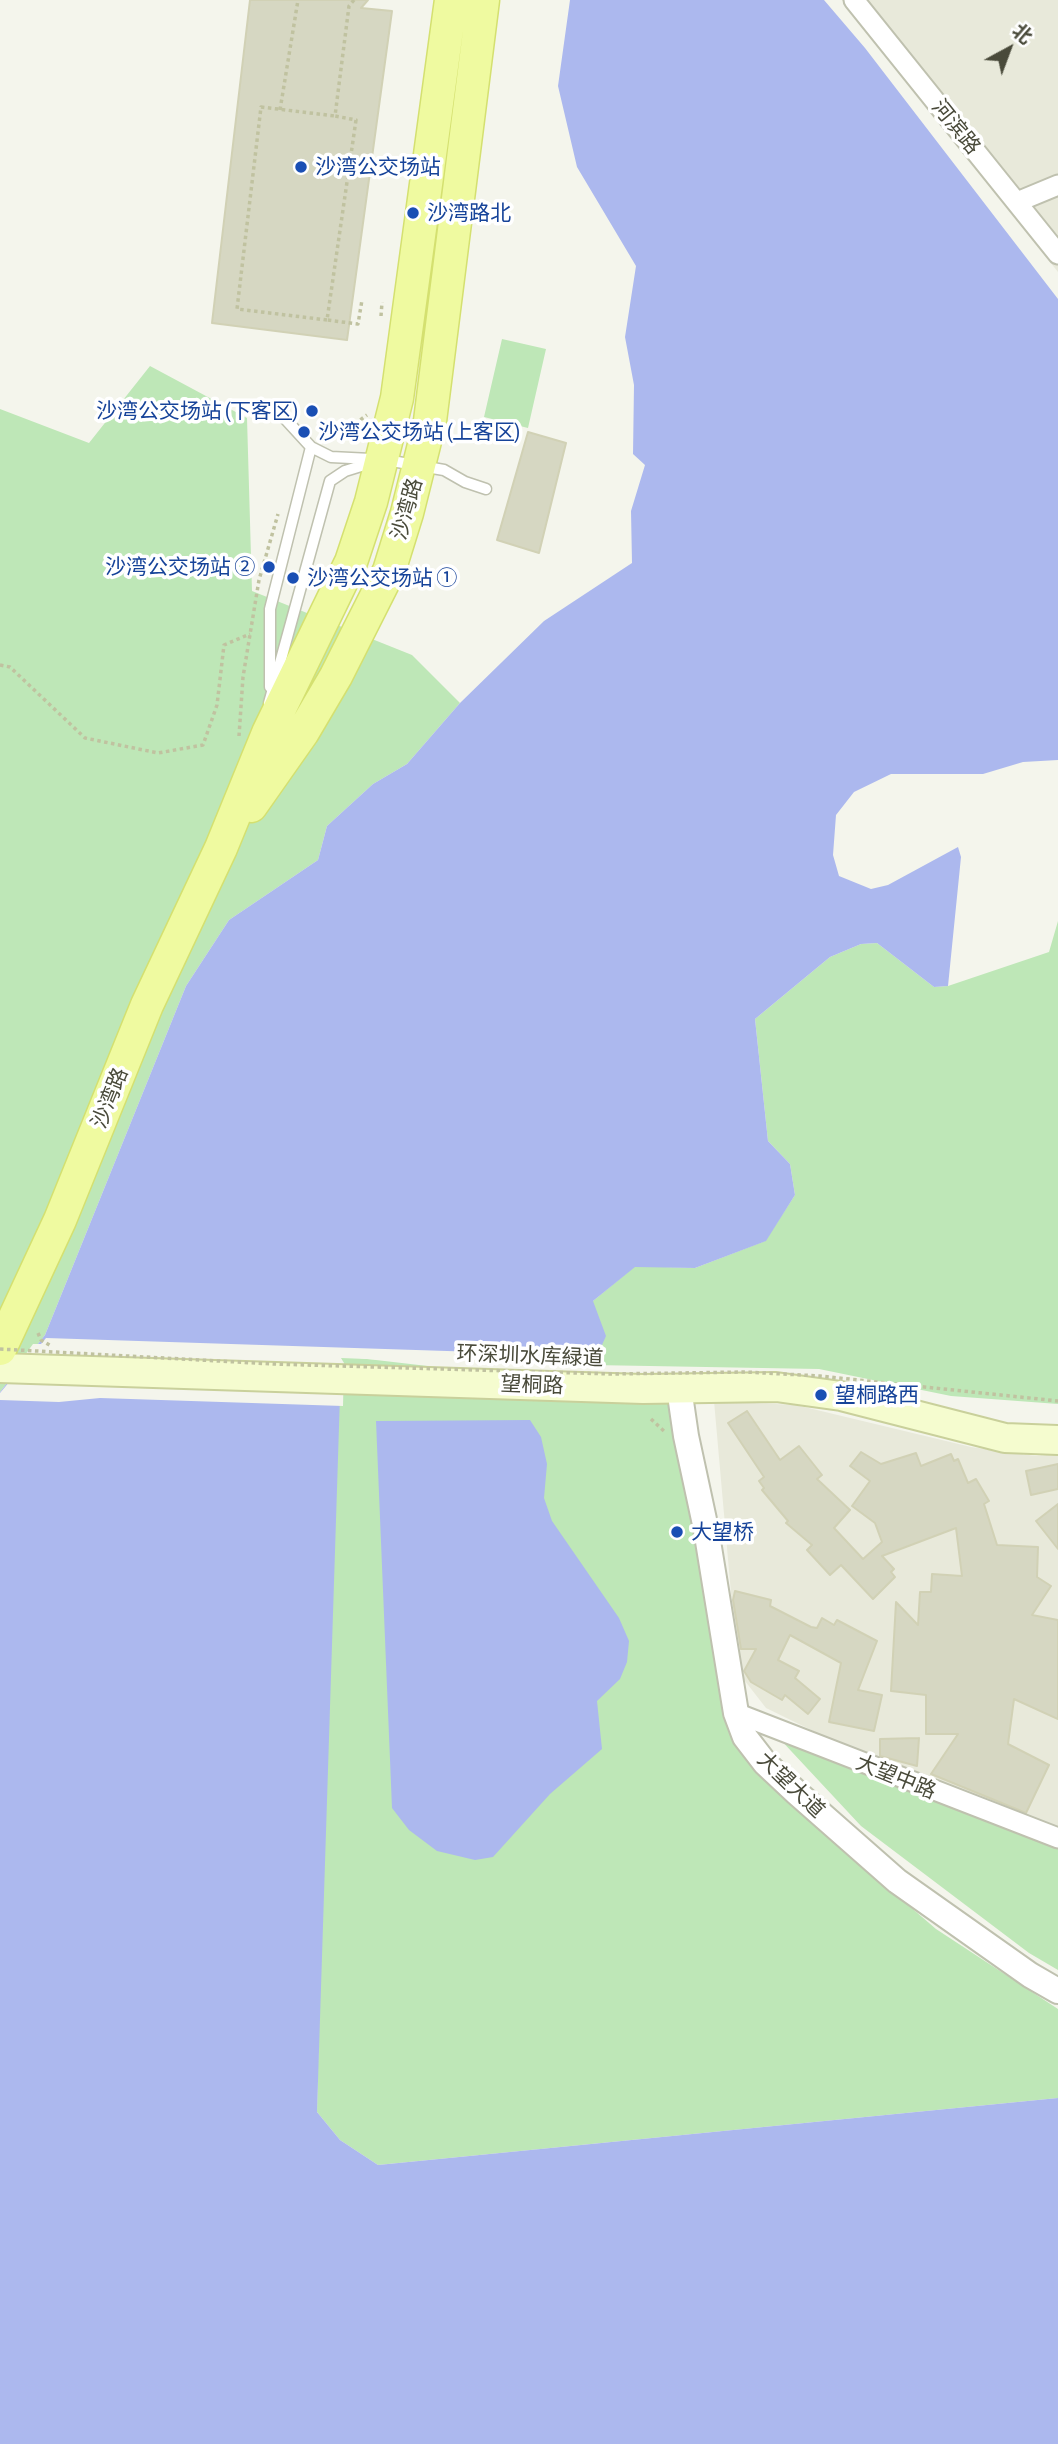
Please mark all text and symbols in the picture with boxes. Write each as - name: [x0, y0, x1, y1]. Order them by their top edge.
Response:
- north arrow: [974, 14, 1044, 84]
- text: 北: [1008, 19, 1037, 48]
- street label: 河滨路: [926, 95, 986, 159]
- place label: 沙湾公交场站: [315, 154, 441, 180]
- marker: 沙湾公交场站: [293, 159, 309, 175]
- place label: 沙湾路北: [427, 200, 511, 226]
- marker: 沙湾路北: [405, 205, 421, 221]
- place label: 沙湾公交场站 (下客区): [96, 398, 298, 424]
- marker: 沙湾公交场站 (下客区): [304, 403, 320, 419]
- place label: 沙湾公交场站 (上客区): [318, 419, 520, 445]
- marker: 沙湾公交场站 (上客区): [296, 424, 312, 440]
- street label: 沙湾路: [386, 475, 428, 543]
- place label: 沙湾公交场站 ②: [105, 554, 255, 580]
- marker: 沙湾公交场站 ②: [261, 559, 277, 575]
- place label: 沙湾公交场站 ①: [307, 565, 457, 591]
- marker: 沙湾公交场站 ①: [285, 570, 301, 586]
- street label: 沙湾路: [87, 1064, 133, 1132]
- street label: 环深圳水库緑道: [456, 1341, 604, 1371]
- street label: 望桐路: [500, 1371, 564, 1399]
- place label: 望桐路西: [835, 1382, 919, 1408]
- marker: 望桐路西: [813, 1387, 829, 1403]
- place label: 大望桥: [691, 1519, 754, 1545]
- marker: 大望桥: [669, 1524, 685, 1540]
- street label: 大望大道: [752, 1747, 830, 1823]
- street label: 大望中路: [852, 1750, 940, 1804]

